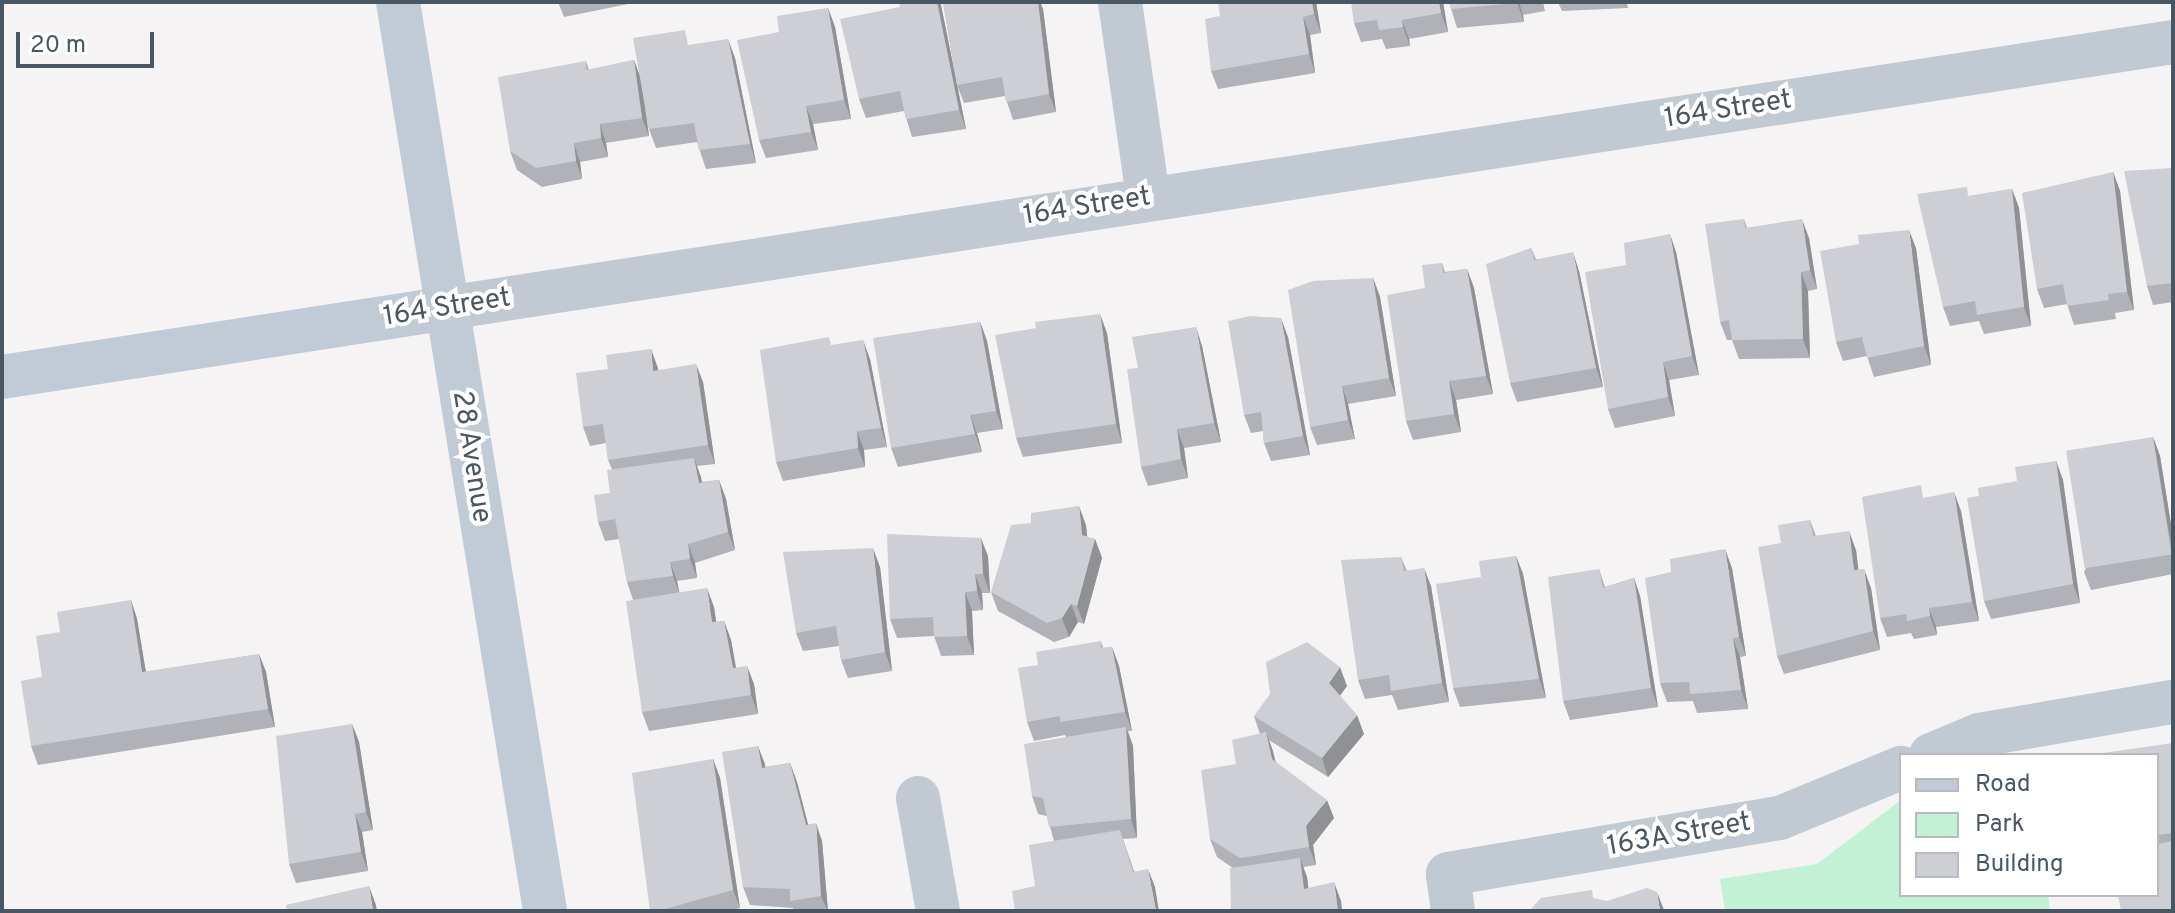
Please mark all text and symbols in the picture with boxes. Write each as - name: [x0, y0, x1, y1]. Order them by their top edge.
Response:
- scale bar: [20, 16, 158, 66]
- text: 20 m: [30, 31, 86, 61]
- street label: 164 Street: [1662, 83, 1794, 137]
- street label: 164 Street: [1021, 180, 1153, 234]
- street label: 164 Street: [381, 281, 513, 335]
- street label: 28 Avenue: [444, 388, 498, 526]
- legend: [1899, 753, 2159, 897]
- text: Road: [1975, 770, 2031, 800]
- street label: 163A Street: [1604, 806, 1754, 864]
- text: Park: [1975, 810, 2025, 840]
- text: Building: [1975, 850, 2064, 880]

